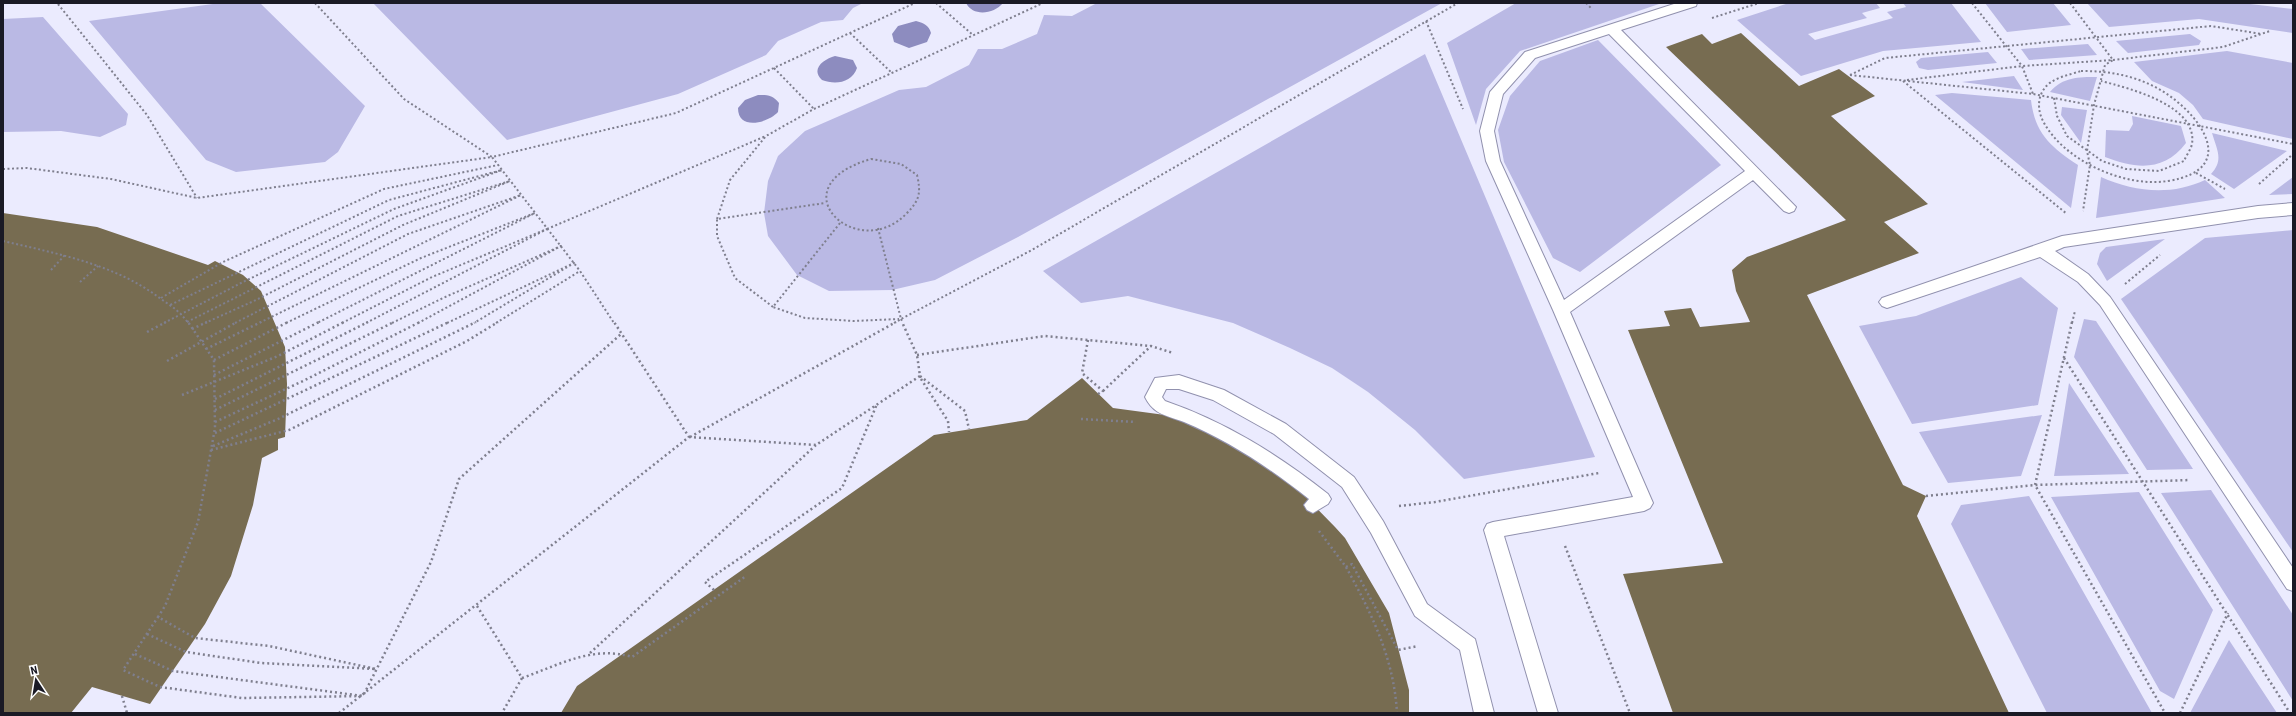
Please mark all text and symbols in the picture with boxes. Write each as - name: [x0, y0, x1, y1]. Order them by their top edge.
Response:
- north arrow: [16, 660, 56, 700]
- text: N: [29, 664, 39, 678]

